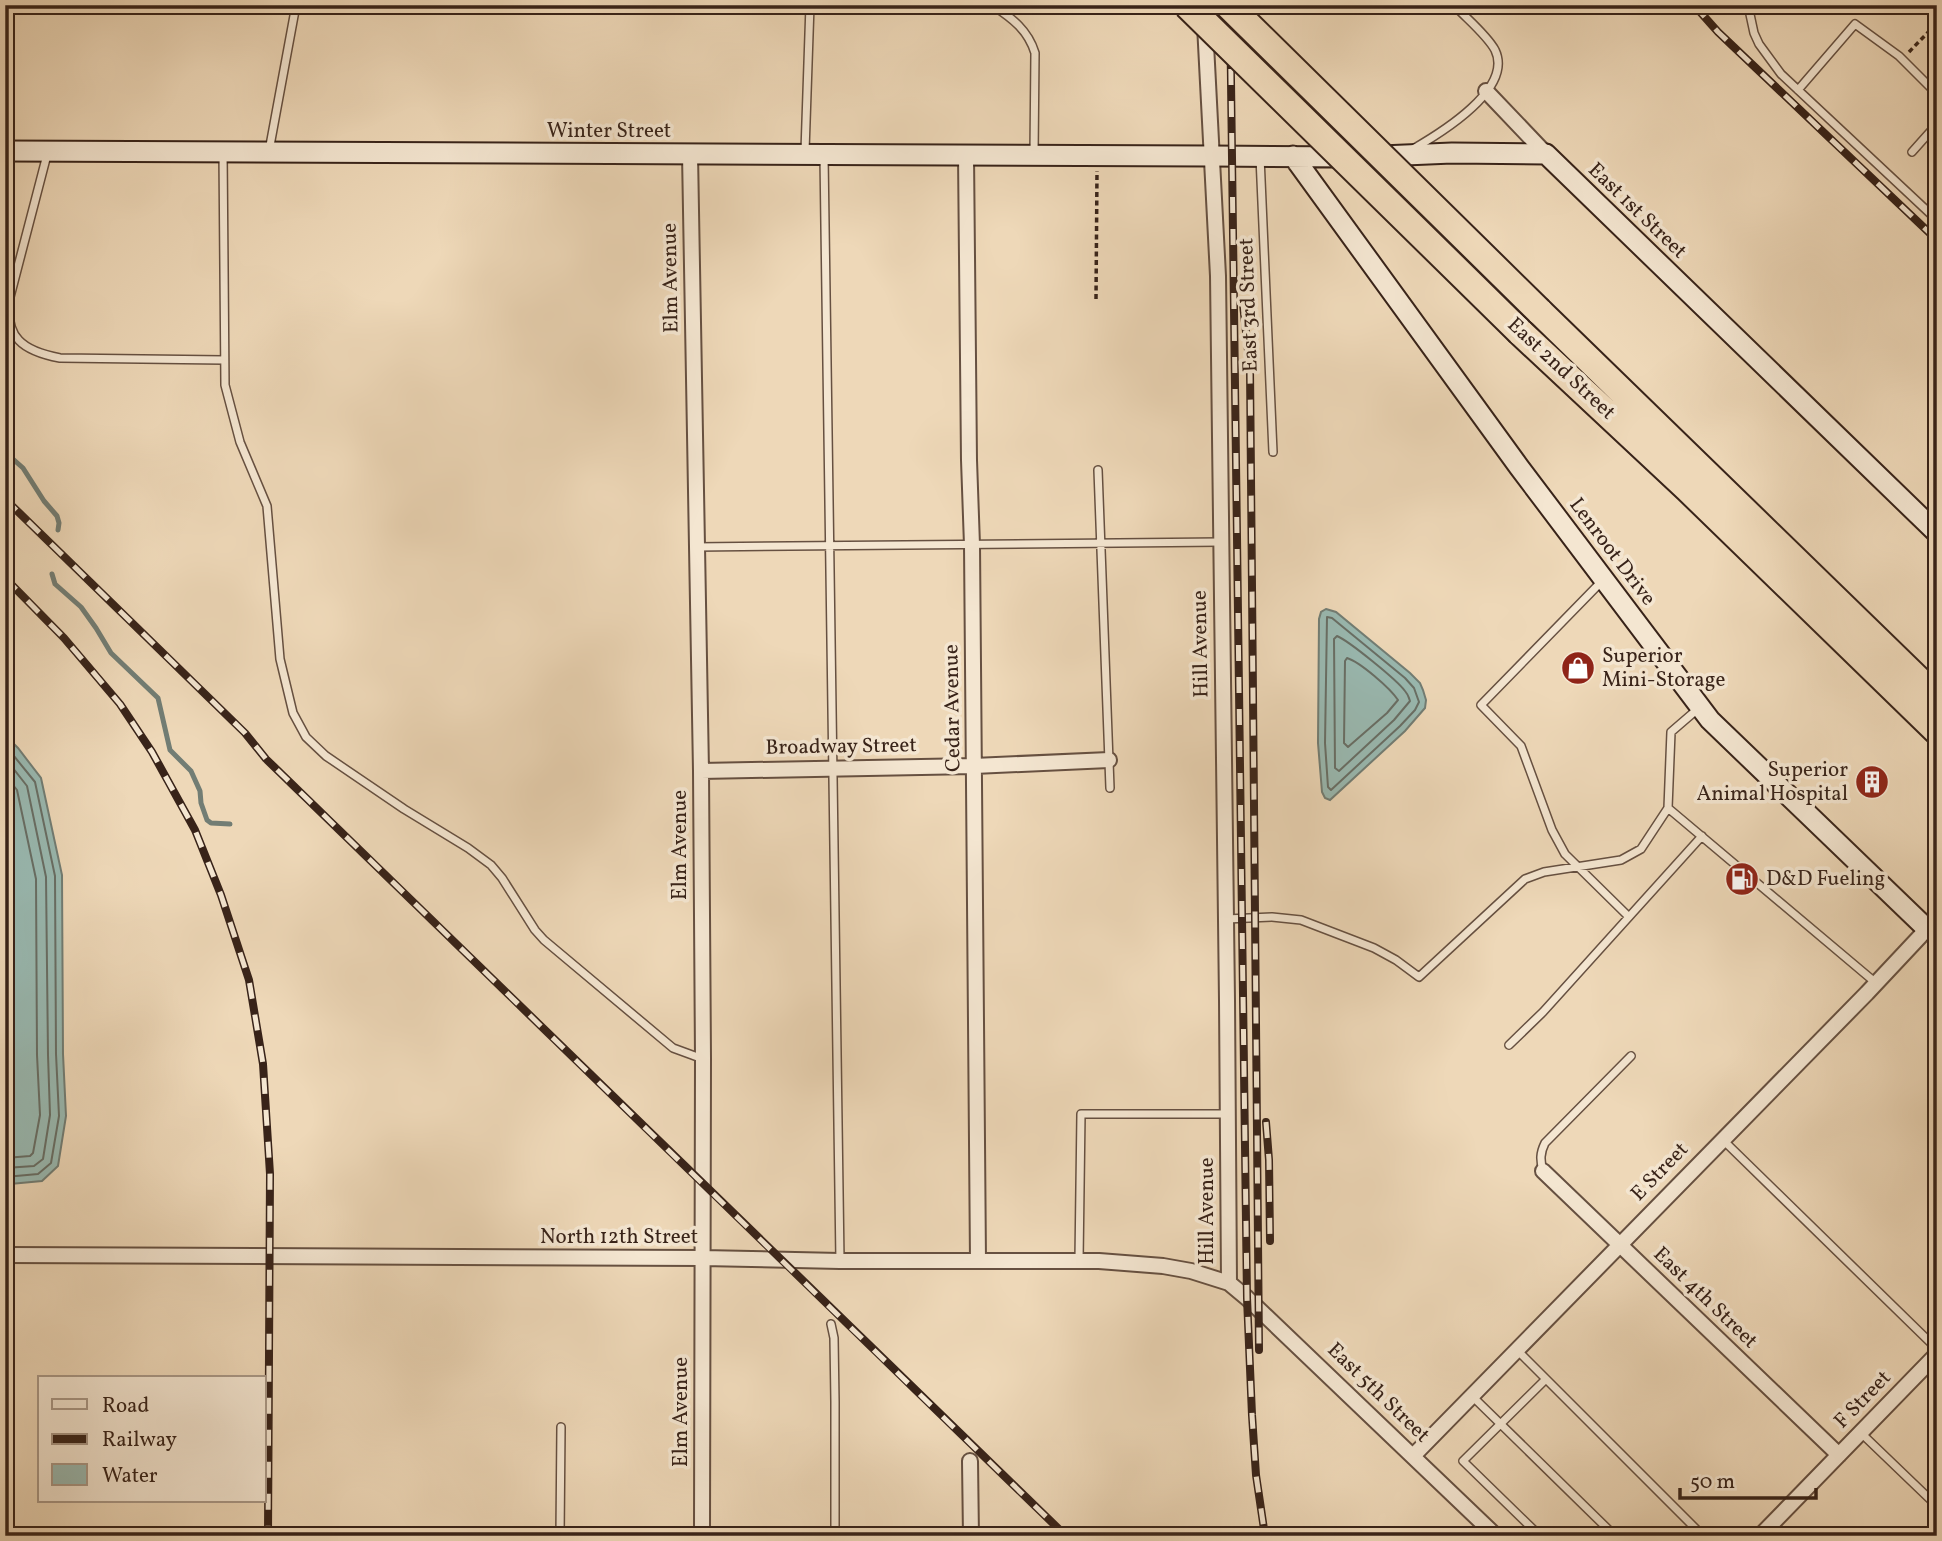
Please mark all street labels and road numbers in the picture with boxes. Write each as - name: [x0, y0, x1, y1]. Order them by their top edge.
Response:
- street label: Winter Street: [547, 117, 671, 146]
- street label: East 1st Street: [1581, 156, 1693, 266]
- street label: Elm Avenue: [656, 223, 686, 333]
- street label: East 3rd Street: [1232, 237, 1266, 373]
- street label: East 2nd Street: [1500, 311, 1622, 427]
- street label: Lenroot Drive: [1562, 492, 1662, 612]
- street label: Hill Avenue: [1186, 590, 1216, 698]
- street label: Cedar Avenue: [937, 644, 969, 772]
- street label: Broadway Street: [765, 731, 917, 763]
- street label: Elm Avenue: [666, 790, 695, 900]
- street label: E Street: [1625, 1136, 1695, 1208]
- street label: Hill Avenue: [1193, 1157, 1222, 1265]
- street label: North 12th Street: [540, 1223, 698, 1252]
- street label: East 4th Street: [1646, 1241, 1764, 1355]
- street label: East 5th Street: [1320, 1336, 1436, 1450]
- street label: Elm Avenue: [667, 1357, 696, 1467]
- street label: F Street: [1828, 1364, 1898, 1436]

